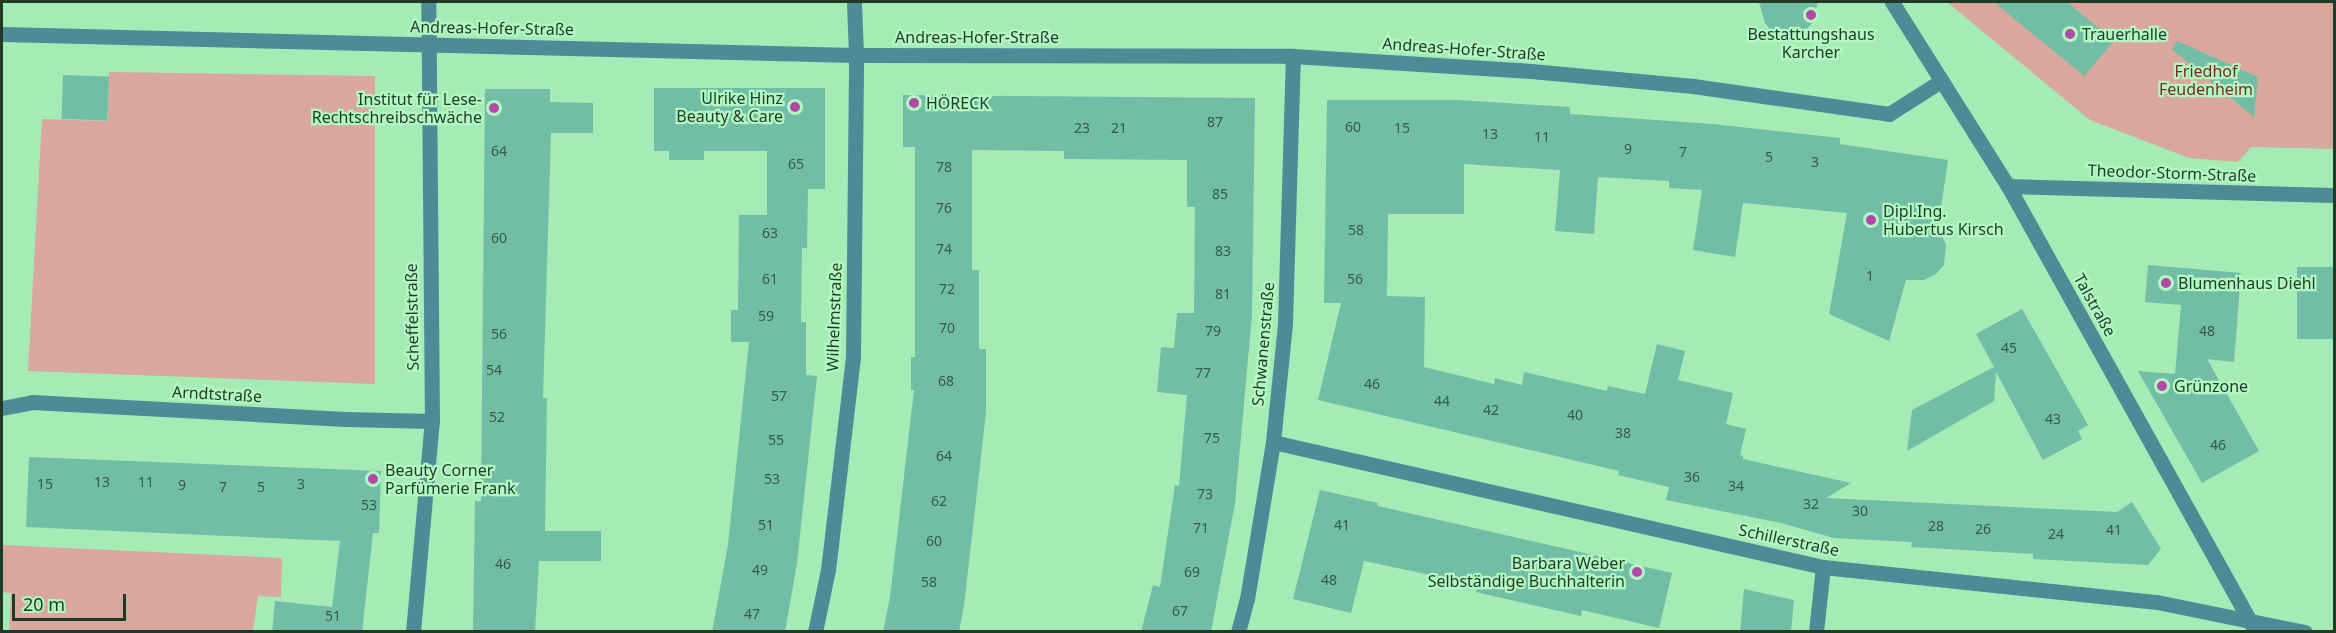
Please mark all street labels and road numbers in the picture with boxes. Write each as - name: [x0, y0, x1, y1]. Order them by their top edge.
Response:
- street label: Andreas-Hofer-Straße: [410, 17, 574, 39]
- street label: Andreas-Hofer-Straße: [895, 27, 1059, 47]
- street label: Andreas-Hofer-Straße: [1382, 34, 1546, 64]
- street label: Theodor-Storm-Straße: [2087, 160, 2257, 186]
- street label: Wilhelmstraße: [823, 262, 845, 372]
- street label: Scheffelstraße: [401, 263, 423, 371]
- street label: Talstraße: [2070, 270, 2120, 340]
- street label: Schwanenstraße: [1248, 281, 1278, 407]
- street label: Arndtstraße: [171, 382, 263, 406]
- street label: Schillerstraße: [1737, 520, 1841, 560]

